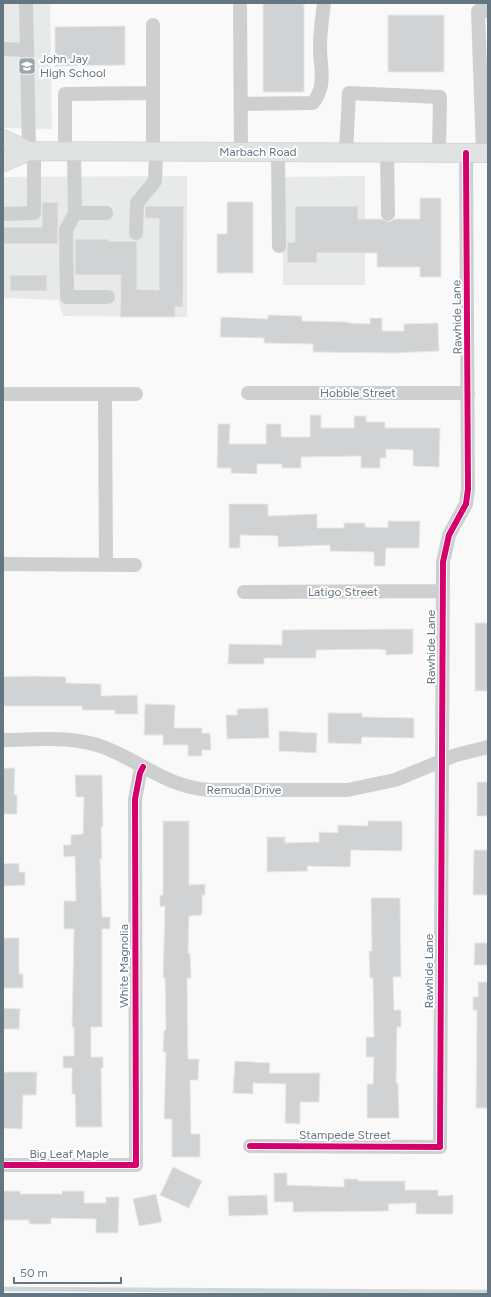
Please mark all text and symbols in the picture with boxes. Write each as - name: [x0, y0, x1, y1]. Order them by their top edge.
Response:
- place label: John Jay High School: [40, 52, 106, 80]
- school or university icon: John Jay High School: [17, 56, 37, 76]
- street label: Marbach Road: [219, 145, 297, 159]
- street label: Rawhide Lane: [449, 279, 465, 354]
- street label: Hobble Street: [320, 386, 396, 400]
- street label: Latigo Street: [308, 585, 379, 599]
- street label: Rawhide Lane: [424, 609, 438, 684]
- street label: Remuda Drive: [207, 783, 282, 797]
- street label: White Magnolia: [117, 924, 131, 1008]
- street label: Rawhide Lane: [422, 933, 436, 1008]
- street label: Stampede Street: [299, 1128, 391, 1142]
- street label: Big Leaf Maple: [30, 1147, 109, 1161]
- scale bar: [14, 1259, 121, 1285]
- text: 50 m: [20, 1266, 48, 1280]

